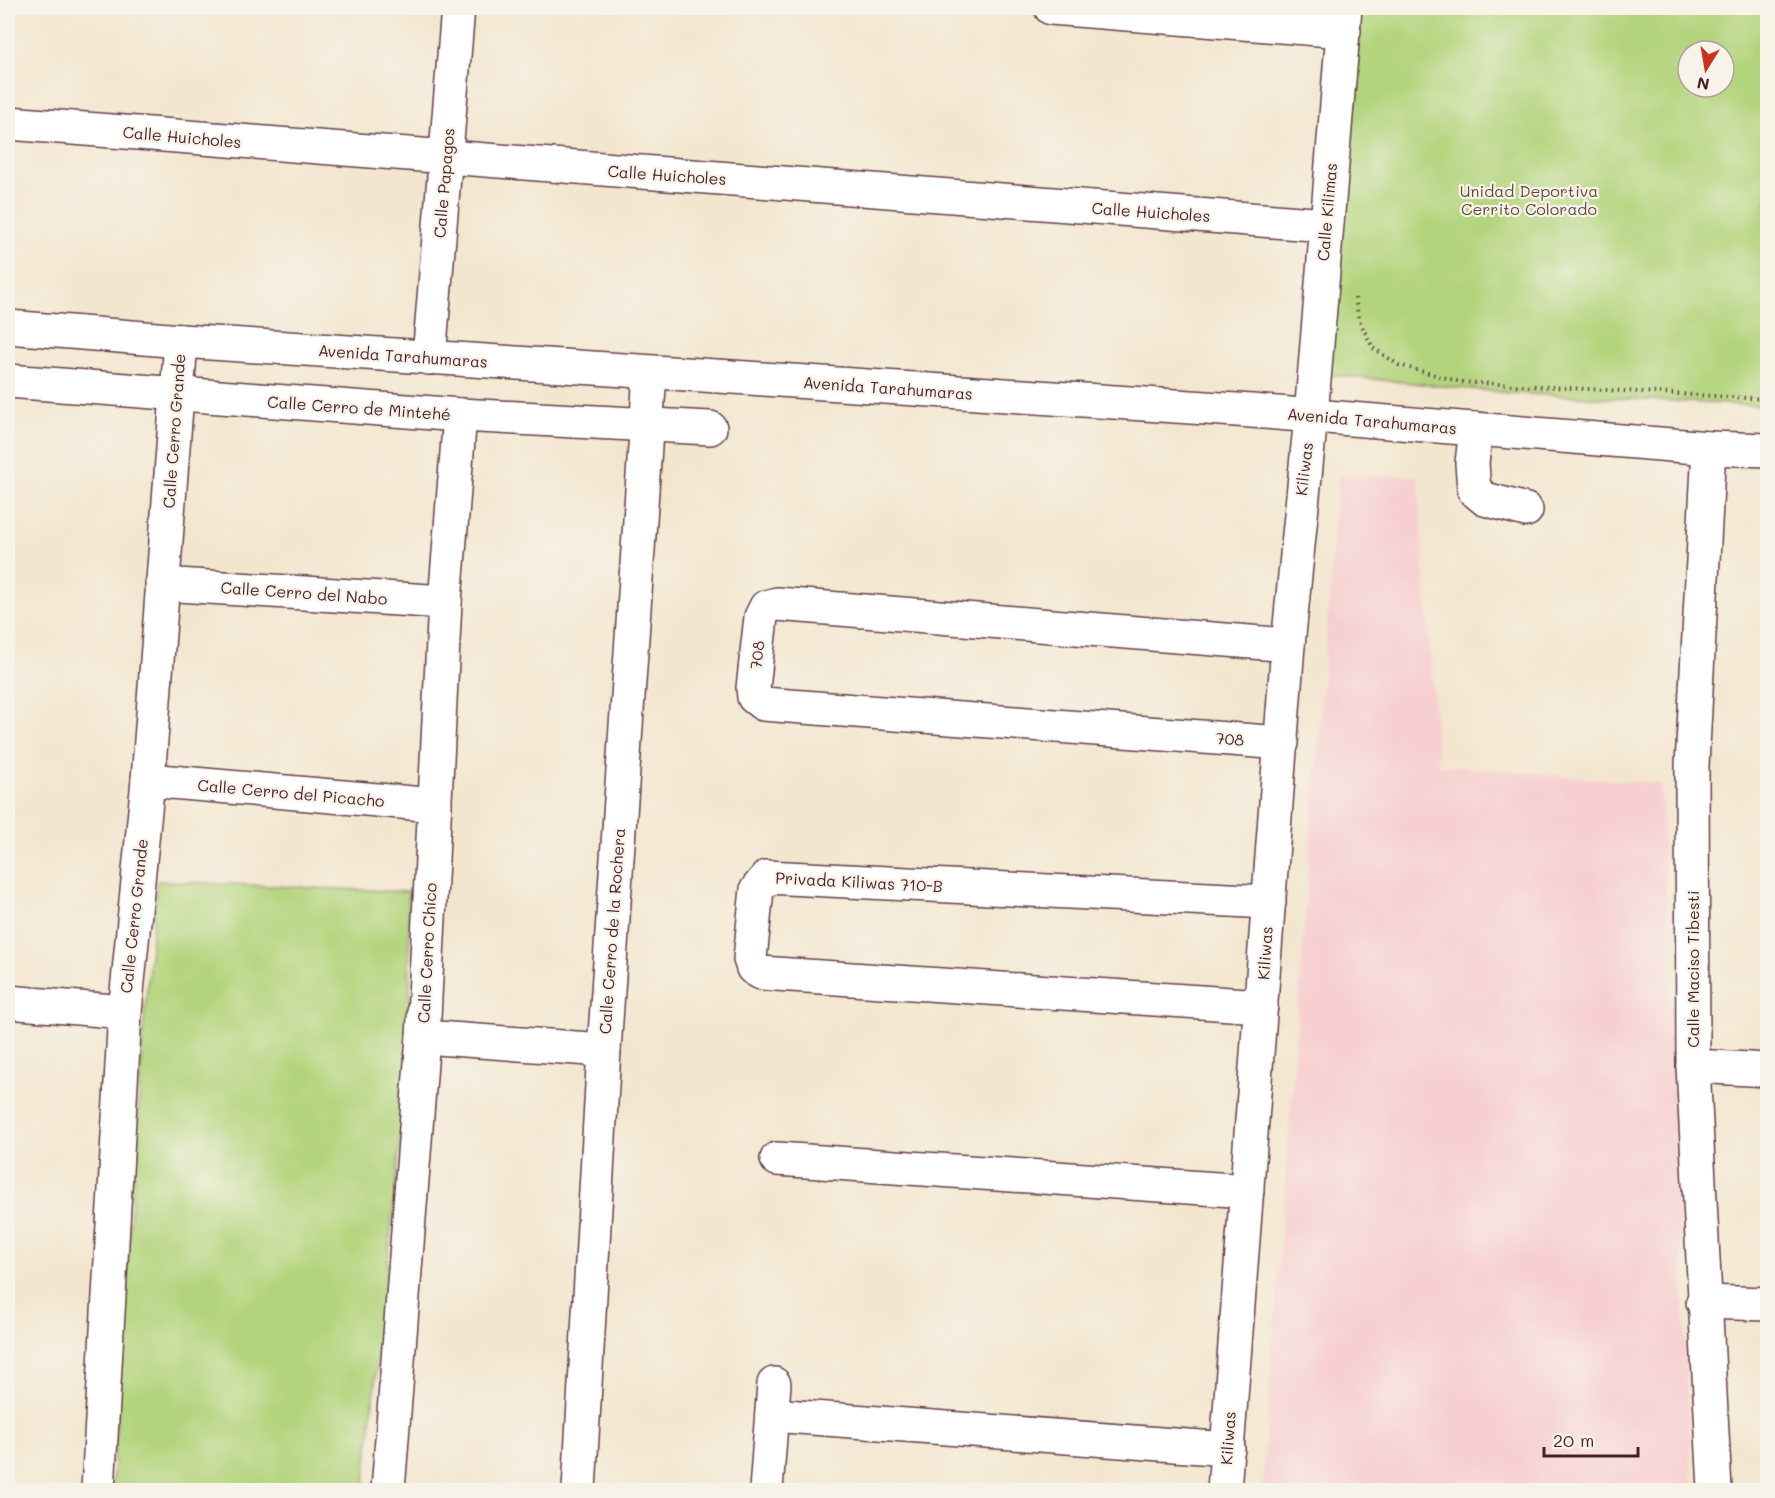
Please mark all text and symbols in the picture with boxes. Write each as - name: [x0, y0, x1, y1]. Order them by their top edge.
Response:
- north arrow: [1676, 39, 1736, 99]
- text: N: [1695, 73, 1711, 96]
- street label: Calle Huicholes: [122, 121, 242, 152]
- street label: Calle Papagos: [428, 127, 459, 239]
- street label: Calle Huicholes: [607, 160, 727, 189]
- street label: Calle Kilimas: [1312, 162, 1341, 262]
- park label: Unidad Deportiva Cerrito Colorado: [1460, 180, 1598, 219]
- street label: Calle Huicholes: [1091, 197, 1211, 226]
- street label: Avenida Tarahumaras: [318, 339, 489, 372]
- street label: Calle Cerro Grande: [158, 353, 189, 509]
- street label: Avenida Tarahumaras: [803, 371, 974, 404]
- street label: Calle Cerro de Mintehé: [267, 391, 452, 424]
- street label: Avenida Tarahumaras: [1286, 403, 1458, 438]
- street label: Kiliwas: [1290, 441, 1317, 497]
- street label: Calle Cerro del Nabo: [220, 576, 388, 609]
- street label: 708: [745, 639, 768, 670]
- street label: 708: [1215, 727, 1245, 750]
- street label: Calle Cerro del Picacho: [197, 774, 385, 811]
- street label: Calle Cerro de la Rochera: [594, 827, 629, 1035]
- street label: Calle Cerro Grande: [115, 838, 152, 994]
- street label: Privada Kiliwas 710-B: [775, 867, 943, 896]
- street label: Calle Cerro Chico: [412, 882, 441, 1024]
- street label: Calle Maciso Tibesti: [1682, 890, 1703, 1048]
- street label: Kiliwas: [1252, 925, 1277, 980]
- street label: Kiliwas: [1215, 1410, 1240, 1465]
- scale bar: [1544, 1420, 1638, 1458]
- text: 20 m: [1553, 1428, 1594, 1452]

